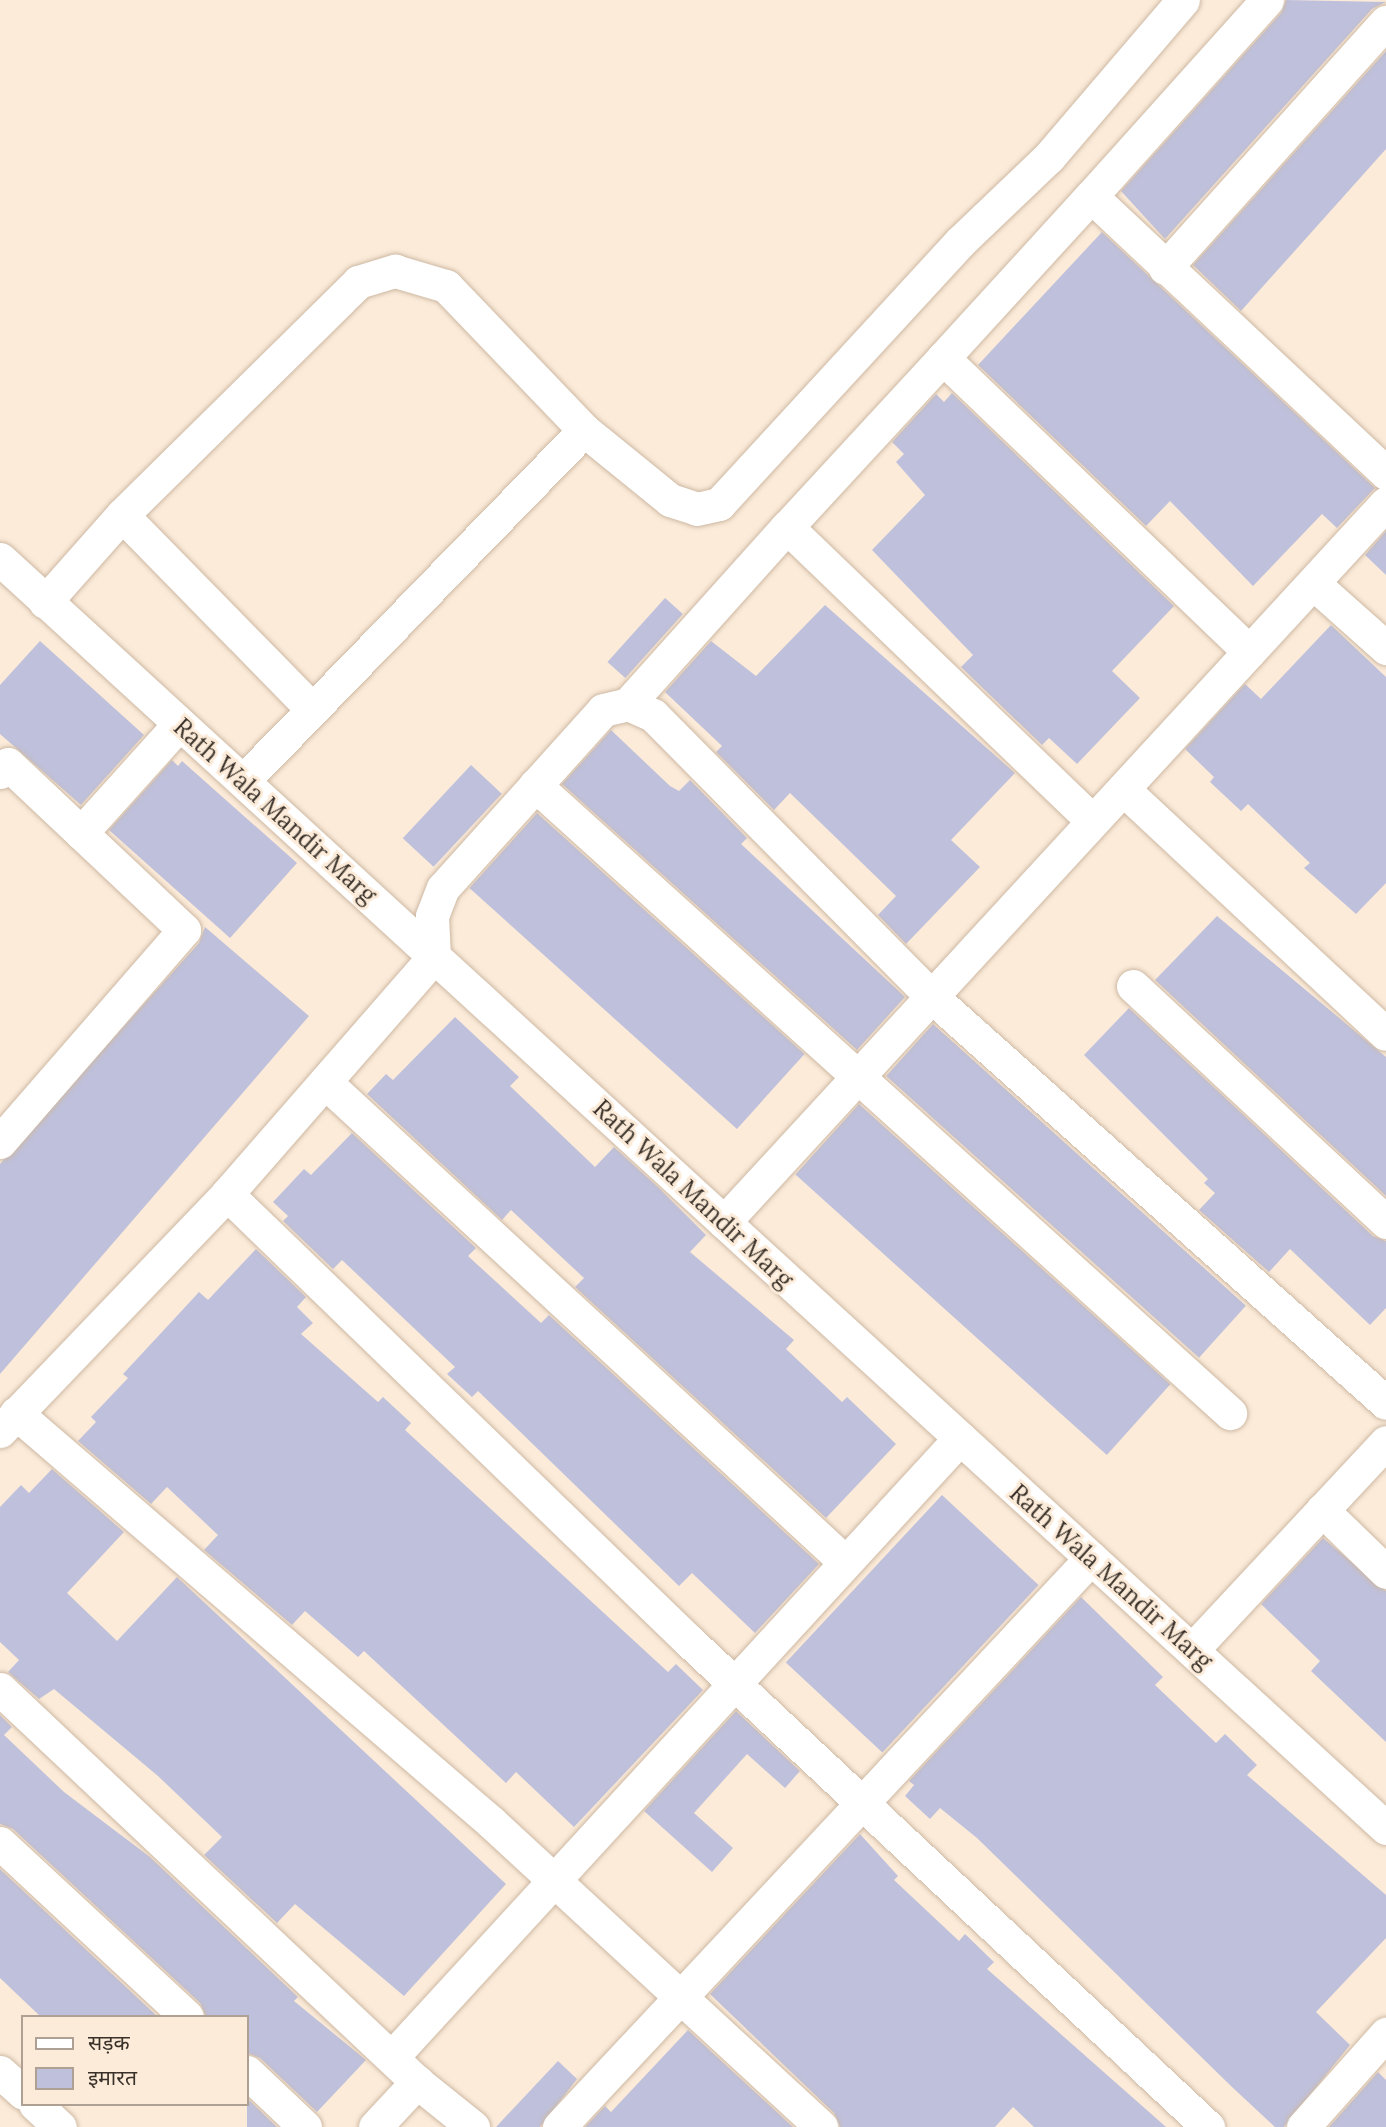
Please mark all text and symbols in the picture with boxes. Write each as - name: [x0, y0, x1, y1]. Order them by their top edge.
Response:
- street label: Rath Wala Mandir Marg: [168, 712, 382, 910]
- street label: Rath Wala Mandir Marg: [587, 1094, 799, 1294]
- street label: Rath Wala Mandir Marg: [1004, 1478, 1218, 1676]
- legend: [21, 2015, 248, 2106]
- text: सड़क: [88, 2029, 130, 2056]
- text: इमारत: [88, 2064, 137, 2091]

